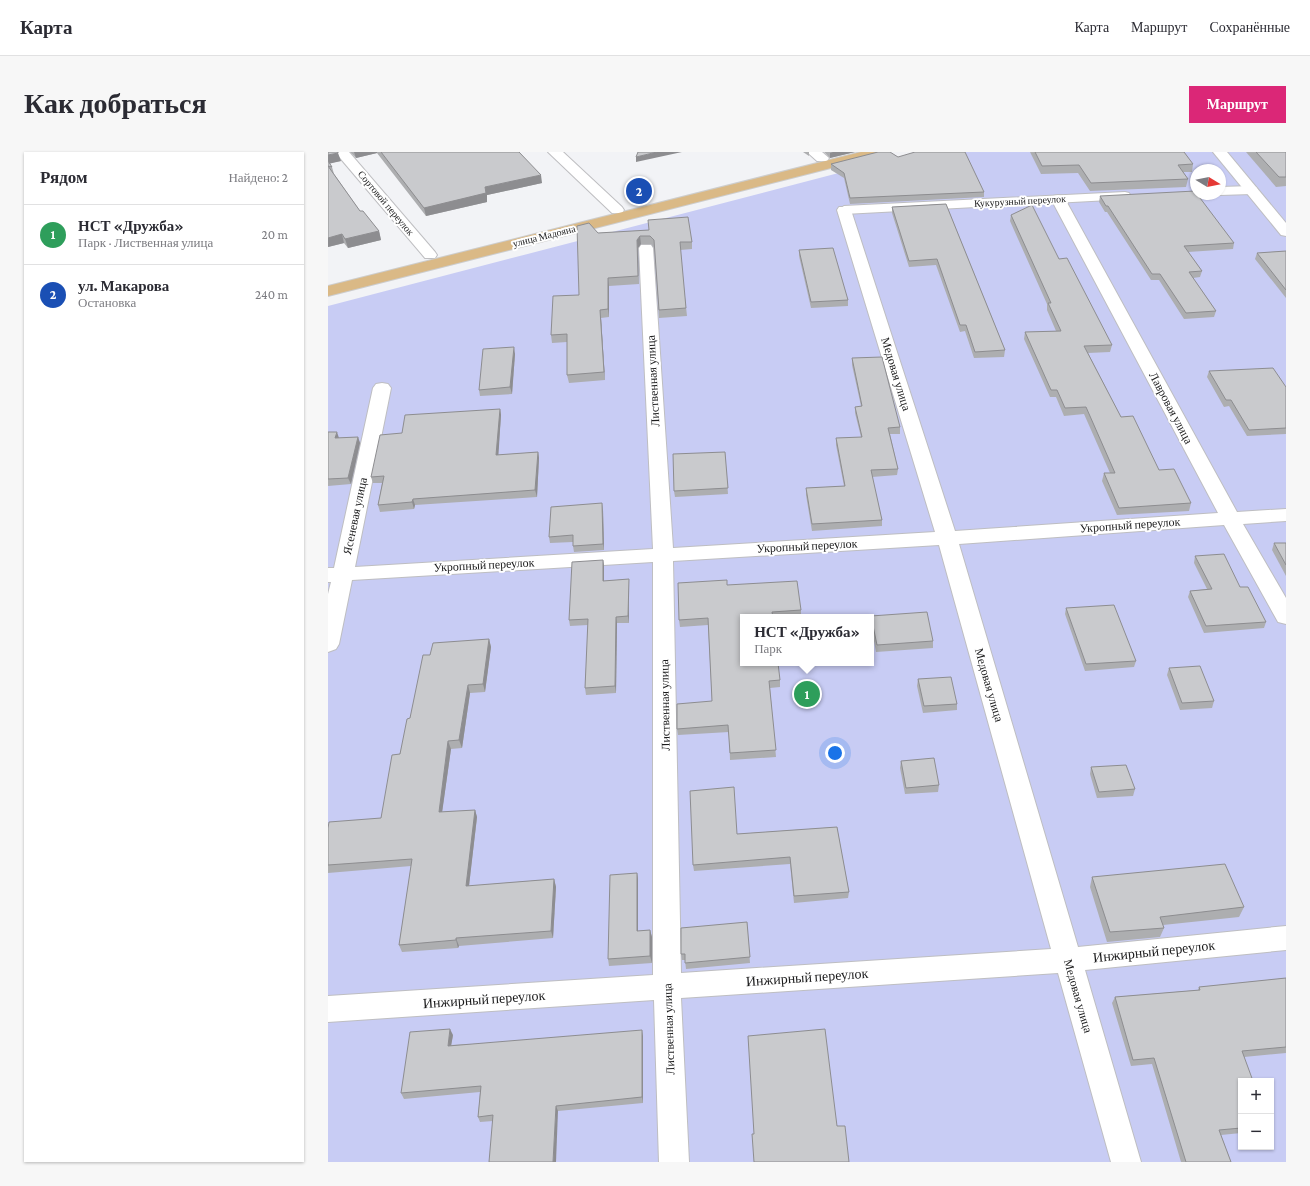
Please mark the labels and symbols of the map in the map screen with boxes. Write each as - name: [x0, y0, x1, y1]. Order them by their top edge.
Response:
- north arrow: [1190, 164, 1226, 200]
- street label: Сортовой переулок: [356, 168, 416, 238]
- pin: 2: [626, 176, 652, 206]
- street label: Кукурузный переулок: [974, 193, 1066, 209]
- street label: улица Мадояна: [512, 223, 577, 249]
- street label: Лиственная улица: [644, 334, 662, 427]
- street label: Медовая улица: [878, 336, 914, 413]
- street label: Лавровая улица: [1146, 370, 1196, 447]
- street label: Ясеневая улица: [340, 475, 370, 556]
- street label: Укропный переулок: [1079, 514, 1181, 536]
- street label: Укропный переулок: [756, 536, 858, 556]
- street label: Укропный переулок: [433, 555, 535, 575]
- street label: Медовая улица: [972, 647, 1006, 724]
- street label: Лиственная улица: [657, 658, 673, 751]
- pin: 1: [794, 679, 820, 709]
- your location: [825, 743, 845, 763]
- street label: Инжирный переулок: [1092, 937, 1216, 965]
- street label: Медовая улица: [1061, 958, 1095, 1035]
- street label: Инжирный переулок: [745, 965, 869, 989]
- street label: Лиственная улица: [660, 982, 678, 1075]
- street label: Инжирный переулок: [422, 987, 546, 1011]

